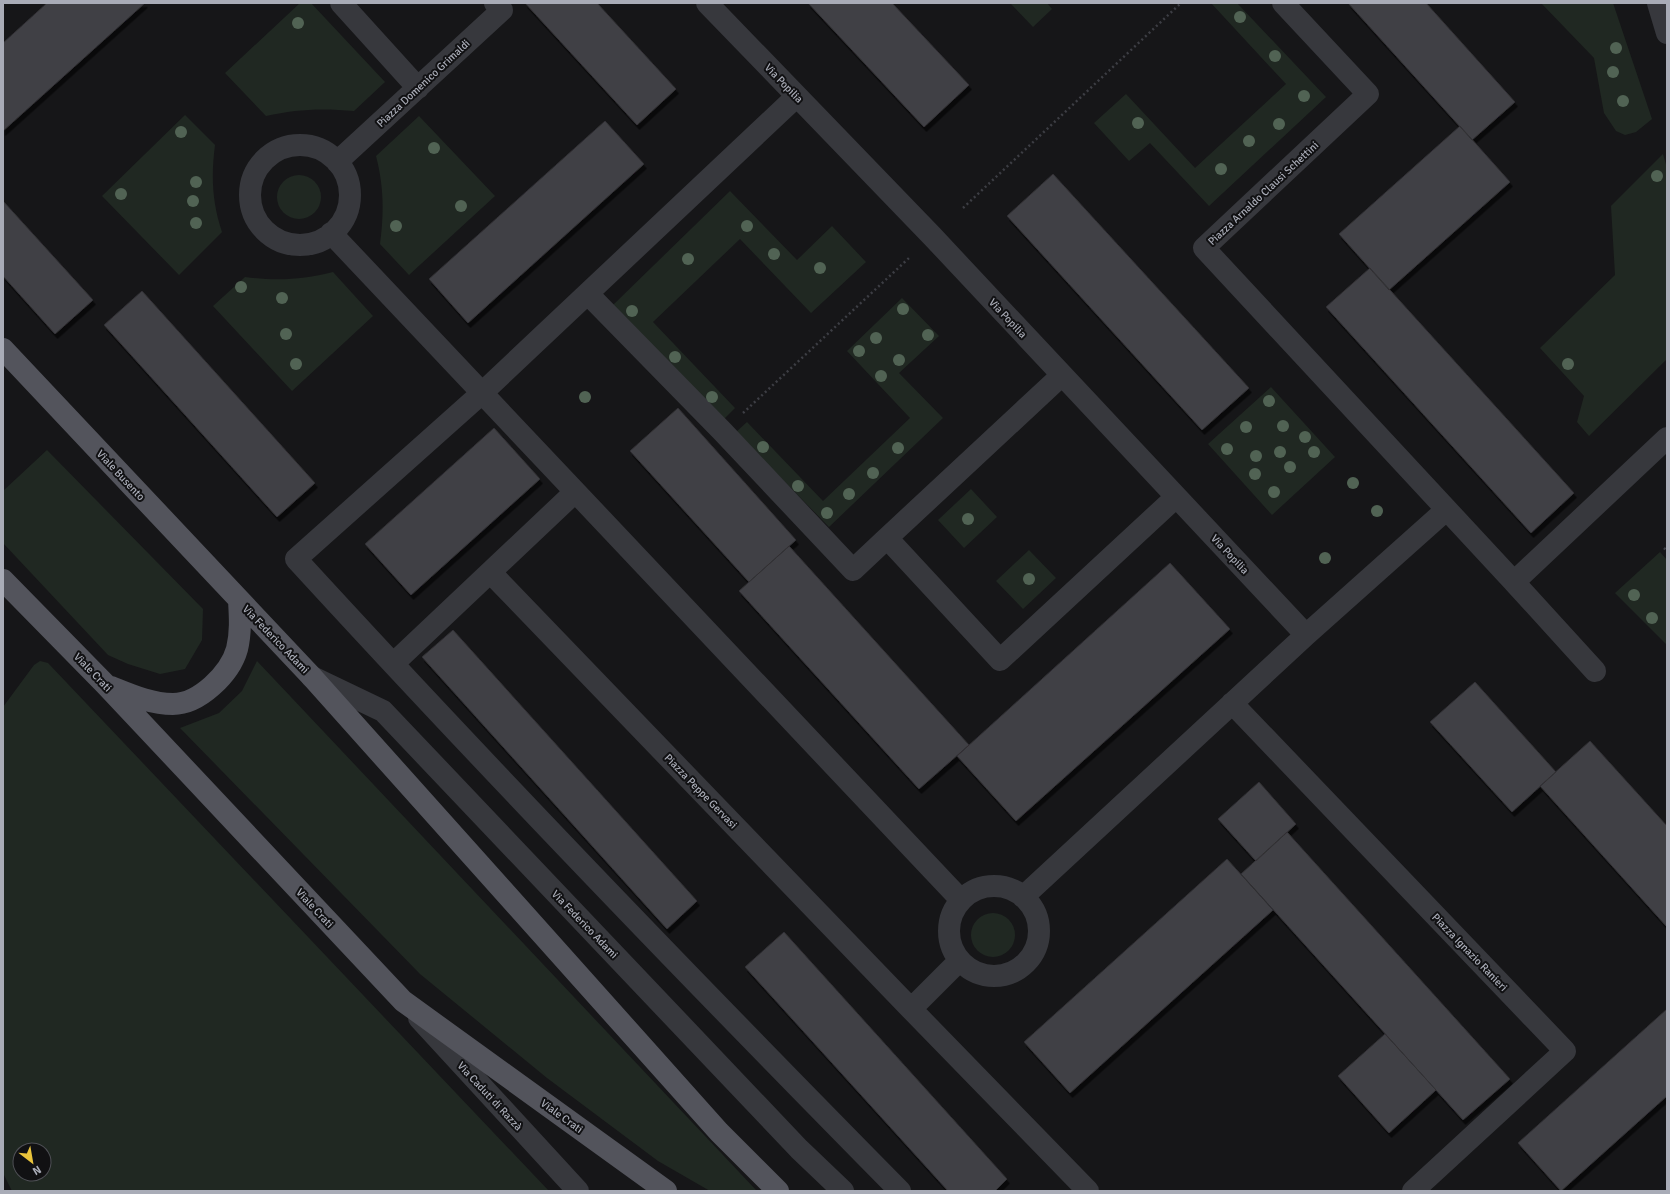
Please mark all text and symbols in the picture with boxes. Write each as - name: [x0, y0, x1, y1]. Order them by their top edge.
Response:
- street label: Piazza Domenico Grimaldi: [374, 37, 473, 130]
- street label: Via Popilia: [762, 61, 806, 106]
- street label: Piazza Arnaldo Clausi Schettini: [1205, 139, 1321, 248]
- street label: Via Popilia: [986, 296, 1030, 341]
- street label: Viale Busento: [94, 447, 148, 504]
- street label: Via Popilia: [1208, 532, 1252, 577]
- street label: Via Federico Adami: [240, 603, 312, 676]
- street label: Viale Crati: [71, 650, 114, 694]
- street label: Piazza Peppe Gervasi: [662, 751, 740, 831]
- street label: Viale Crati: [293, 886, 336, 931]
- street label: Via Federico Adami: [549, 888, 621, 961]
- street label: Piazza Ignazio Ranieri: [1429, 911, 1510, 994]
- street label: Via Caduti di Razzà: [454, 1059, 525, 1134]
- street label: Viale Crati: [538, 1097, 585, 1136]
- north arrow: [12, 1142, 52, 1182]
- text: N: [30, 1163, 44, 1178]

